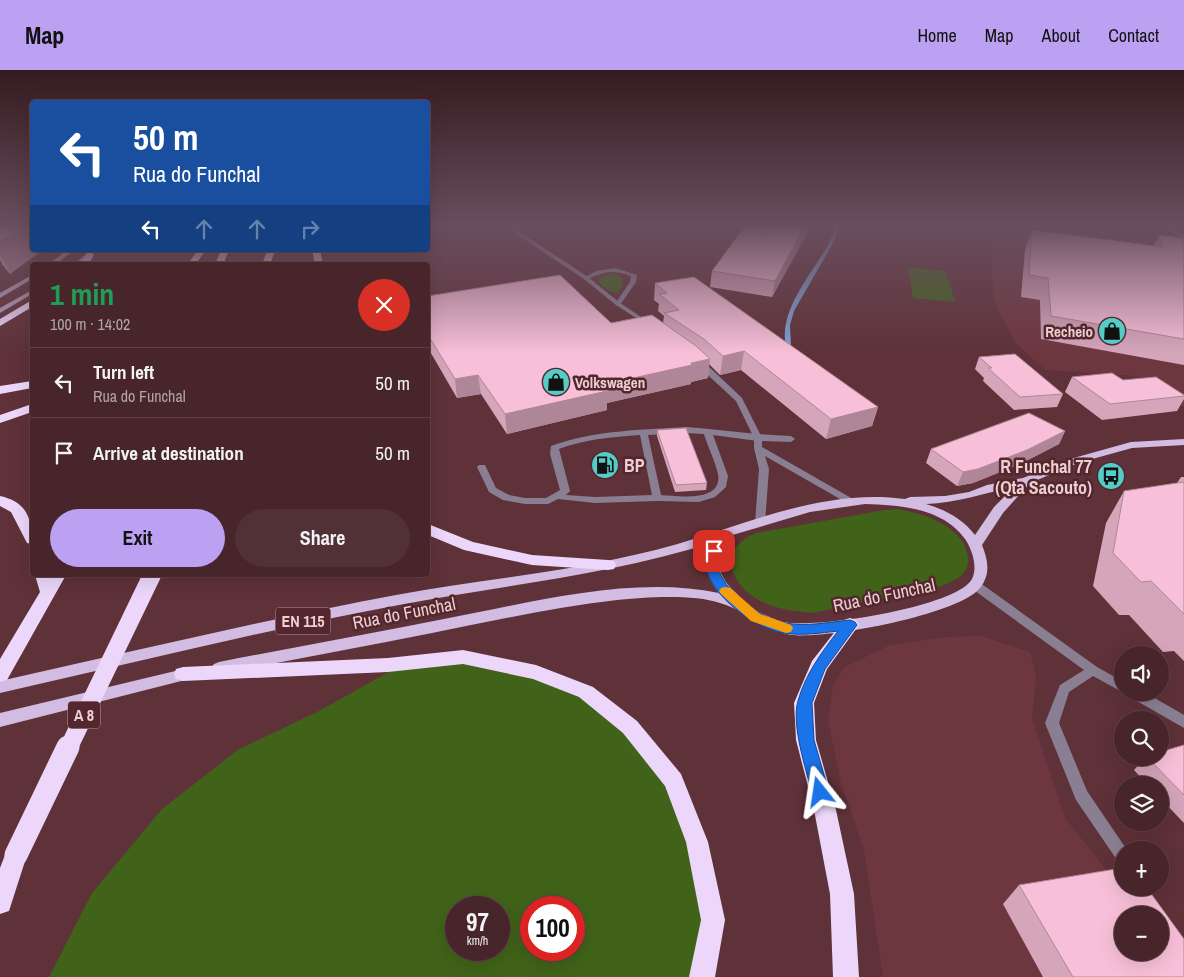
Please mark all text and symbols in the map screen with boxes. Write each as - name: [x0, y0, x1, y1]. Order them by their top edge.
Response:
- text: Map: [25, 19, 64, 51]
- text: Home: [917, 23, 957, 48]
- text: Map: [985, 23, 1014, 48]
- text: About: [1042, 23, 1080, 48]
- text: Contact: [1108, 23, 1159, 48]
- text: 50 m: [133, 114, 198, 161]
- icon: left: [50, 120, 115, 185]
- text: Rua do Funchal: [133, 159, 260, 189]
- icon: left: [137, 215, 165, 243]
- icon: ahead: [190, 215, 218, 243]
- icon: ahead: [243, 215, 271, 243]
- icon: right: [296, 215, 324, 243]
- text: 1 min: [50, 274, 114, 314]
- button: close: [358, 279, 410, 331]
- text: 100 m · 14:02: [50, 313, 130, 335]
- shop icon: Recheio: [1097, 316, 1127, 346]
- place label: Recheio: [1045, 321, 1093, 342]
- text: Turn left: [93, 359, 154, 385]
- shop icon: Volkswagen: [541, 367, 571, 397]
- icon: left: [50, 369, 78, 397]
- text: 50 m: [375, 370, 410, 396]
- place label: Volkswagen: [575, 372, 645, 393]
- text: Rua do Funchal: [93, 385, 186, 407]
- icon: arrive: [50, 439, 78, 467]
- text: Arrive at destination: [93, 440, 244, 466]
- text: 50 m: [375, 440, 410, 466]
- fuel station icon: BP: [590, 450, 620, 480]
- place label: BP: [624, 453, 645, 478]
- place label: R Funchal 77 (Qta Sacouto): [995, 454, 1092, 500]
- bus stop icon: R Funchal 77 (Qta Sacouto): [1096, 461, 1126, 491]
- button: Exit: [50, 509, 225, 567]
- button: Share: [235, 509, 410, 567]
- pin: [693, 530, 735, 572]
- icon: arrive: [700, 537, 728, 565]
- street label: Rua do Funchal: [830, 572, 938, 618]
- street label: Rua do Funchal: [350, 591, 458, 635]
- road number: EN 115: [276, 608, 330, 634]
- map controls: [1114, 646, 1169, 961]
- button: sound: [1114, 646, 1169, 701]
- road number: A 8: [68, 702, 100, 728]
- button: search: [1114, 711, 1169, 766]
- position arrow: [793, 765, 845, 817]
- button: layers: [1114, 776, 1169, 831]
- button: +: [1114, 841, 1169, 896]
- speed limit sign: 100: [520, 896, 585, 961]
- text: 97: [466, 905, 489, 939]
- button: −: [1114, 906, 1169, 961]
- text: km/h: [467, 933, 488, 949]

